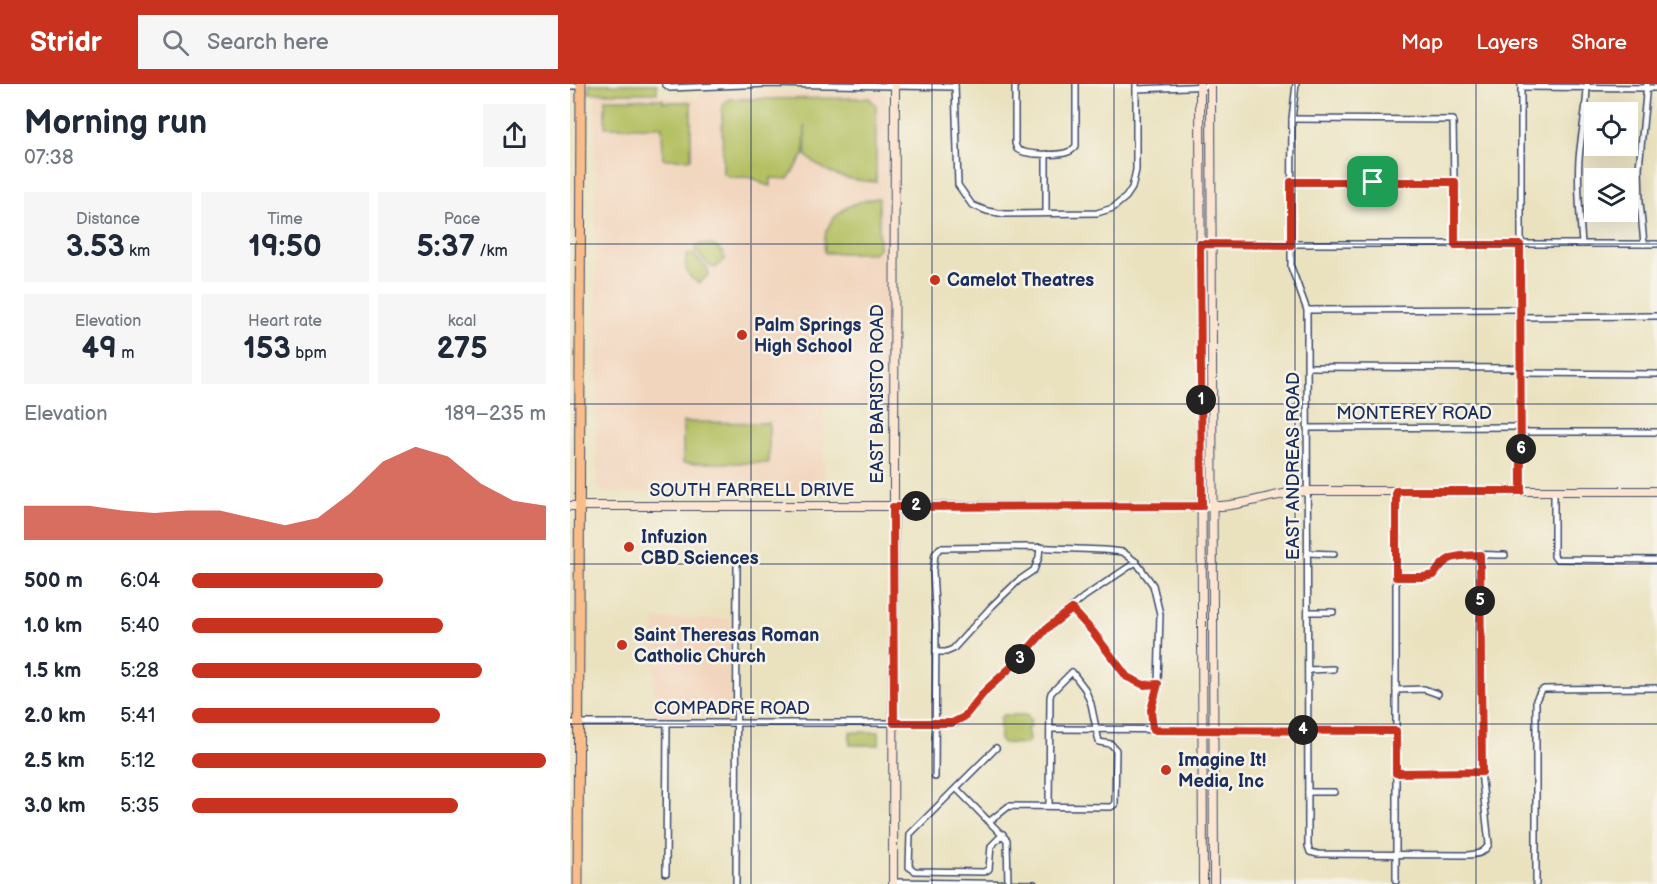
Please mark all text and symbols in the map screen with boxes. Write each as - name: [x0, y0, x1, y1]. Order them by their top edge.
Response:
- search box: [138, 15, 558, 69]
- text: Stridr: [30, 26, 102, 59]
- icon: search: [159, 26, 192, 59]
- text: Search here: [207, 29, 329, 56]
- text: Map: [1401, 30, 1443, 55]
- text: Layers: [1476, 30, 1538, 55]
- text: Share: [1571, 30, 1627, 55]
- map controls: [1584, 102, 1638, 222]
- button: locate: [1584, 102, 1638, 156]
- text: Morning run: [24, 103, 207, 143]
- button: share: [483, 104, 546, 167]
- text: 07:38: [24, 146, 74, 170]
- pin: [1347, 156, 1398, 207]
- icon: arrive: [1356, 165, 1389, 198]
- button: layers: [1584, 168, 1638, 222]
- text: Distance: [76, 210, 140, 229]
- text: Time: [267, 210, 303, 229]
- text: Pace: [444, 210, 480, 229]
- text: 3.53: [66, 229, 125, 265]
- text: 19:50: [248, 229, 322, 265]
- text: 5:37: [416, 229, 475, 265]
- text: km: [125, 242, 150, 261]
- text: /km: [475, 242, 508, 261]
- place label: Camelot Theatres: [947, 270, 1094, 291]
- marker: Camelot Theatres: [928, 273, 942, 287]
- street label: EAST BARISTO ROAD: [867, 304, 888, 484]
- text: Elevation: [75, 312, 141, 331]
- text: Heart rate: [248, 312, 322, 331]
- text: kcal: [448, 312, 476, 331]
- place label: Palm Springs High School: [754, 315, 862, 357]
- marker: Palm Springs High School: [735, 328, 749, 342]
- text: 49: [82, 331, 117, 367]
- text: 153: [243, 331, 291, 367]
- text: 275: [436, 331, 488, 367]
- text: m: [117, 344, 134, 363]
- text: bpm: [291, 344, 327, 363]
- street label: EAST ANDREAS ROAD: [1283, 372, 1304, 560]
- pin: 1: [1186, 385, 1216, 415]
- text: 1: [1198, 390, 1204, 409]
- text: Elevation: [24, 402, 107, 426]
- text: 189–235 m: [445, 402, 546, 426]
- street label: MONTEREY ROAD: [1336, 403, 1492, 424]
- pin: 6: [1506, 434, 1536, 464]
- text: 6: [1516, 439, 1526, 458]
- street label: SOUTH FARRELL DRIVE: [650, 480, 855, 501]
- pin: 2: [901, 491, 931, 521]
- text: 2: [911, 496, 921, 515]
- place label: Infuzion CBD Sciences: [641, 527, 759, 569]
- marker: Infuzion CBD Sciences: [622, 540, 636, 554]
- text: 500 m: [24, 569, 83, 593]
- text: 6:04: [120, 569, 160, 593]
- pin: 5: [1465, 586, 1495, 616]
- text: 5: [1475, 591, 1485, 610]
- text: 1.0 km: [24, 614, 82, 638]
- text: 5:40: [120, 614, 159, 638]
- place label: Saint Theresas Roman Catholic Church: [634, 625, 819, 667]
- marker: Saint Theresas Roman Catholic Church: [615, 638, 629, 652]
- pin: 3: [1005, 644, 1035, 674]
- text: 3: [1015, 649, 1025, 668]
- text: 1.5 km: [24, 659, 81, 683]
- text: 5:28: [120, 659, 159, 683]
- street label: COMPADRE ROAD: [654, 698, 810, 719]
- text: 2.0 km: [24, 704, 86, 728]
- text: 5:41: [120, 704, 155, 728]
- pin: 4: [1288, 715, 1318, 745]
- text: 4: [1298, 720, 1308, 739]
- text: 2.5 km: [24, 749, 85, 773]
- text: 5:12: [120, 749, 155, 773]
- place label: Imagine It! Media, Inc: [1178, 750, 1267, 792]
- marker: Imagine It! Media, Inc: [1159, 763, 1173, 777]
- text: 3.0 km: [24, 794, 85, 818]
- text: 5:35: [120, 794, 159, 818]

